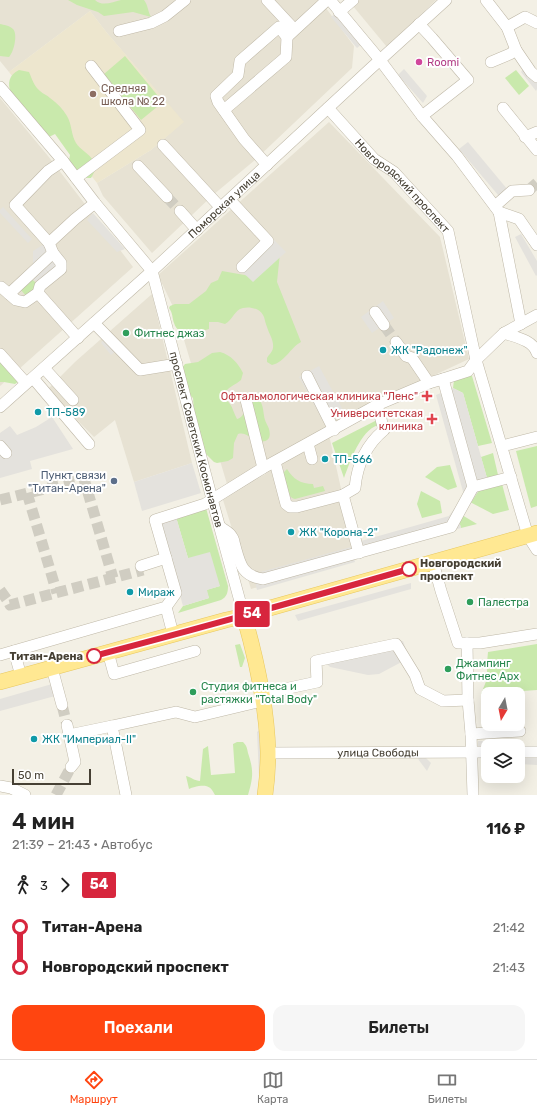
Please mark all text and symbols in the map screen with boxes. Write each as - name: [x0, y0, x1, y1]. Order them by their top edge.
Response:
- place label: Roomi: [427, 56, 459, 69]
- marker: Roomi: [414, 57, 424, 67]
- place label: Средняя школа № 22: [101, 82, 165, 108]
- marker: Средняя школа № 22: [88, 89, 98, 99]
- street label: Новгородский проспект: [352, 136, 453, 236]
- street label: Поморская улица: [185, 168, 262, 241]
- place label: Фитнес джаз: [134, 327, 205, 340]
- marker: Фитнес джаз: [121, 328, 131, 338]
- place label: ЖК "Радонеж": [391, 344, 468, 357]
- marker: ЖК "Радонеж": [378, 345, 388, 355]
- street label: проспект Советских Космонавтов: [167, 350, 226, 529]
- place label: Офтальмологическая клиника "Ленс": [221, 390, 418, 403]
- marker: Офтальмологическая клиника "Ленс": [421, 390, 433, 402]
- place label: ТП-589: [46, 406, 85, 419]
- marker: ТП-589: [33, 407, 43, 417]
- place label: Университетская клиника: [330, 407, 423, 433]
- marker: Университетская клиника: [426, 413, 438, 425]
- place label: ТП-566: [333, 453, 373, 466]
- marker: ТП-566: [320, 454, 330, 464]
- place label: Пункт связи "Титан-Арена": [28, 469, 106, 495]
- marker: Пункт связи "Титан-Арена": [109, 476, 119, 486]
- place label: ЖК "Корона-2": [299, 526, 378, 539]
- marker: ЖК "Корона-2": [286, 527, 296, 537]
- place label: Новгородский проспект: [420, 557, 501, 583]
- marker: Новгородский проспект: [401, 561, 417, 577]
- place label: Мираж: [138, 586, 175, 599]
- marker: Мираж: [125, 587, 135, 597]
- place label: Палестра: [478, 596, 529, 609]
- marker: Палестра: [465, 597, 475, 607]
- line badge: 54: [234, 601, 270, 627]
- text: 54: [243, 605, 261, 622]
- marker: Титан-Арена: [86, 648, 102, 664]
- place label: Титан-Арена: [9, 650, 83, 663]
- place label: Джампинг Фитнес Арх: [456, 657, 519, 683]
- marker: Джампинг Фитнес Арх: [443, 664, 453, 674]
- place label: Студия фитнеса и растяжки "Total Body": [201, 680, 317, 706]
- marker: Студия фитнеса и растяжки "Total Body": [188, 687, 198, 697]
- north arrow: [481, 687, 525, 731]
- map controls: [481, 687, 525, 783]
- place label: ЖК "Империал-II": [42, 733, 136, 746]
- marker: ЖК "Империал-II": [29, 734, 39, 744]
- button: layers: [481, 739, 525, 783]
- street label: улица Свободы: [337, 746, 419, 759]
- scale bar: [12, 767, 91, 786]
- text: 50 m: [18, 769, 44, 782]
- text: 4 мин: [12, 808, 75, 835]
- text: 116 ₽: [486, 820, 525, 838]
- text: 21:39 – 21:43 · Автобус: [12, 837, 153, 852]
- icon: walk: [12, 874, 34, 896]
- icon: forward: [54, 874, 76, 896]
- text: 54: [90, 876, 108, 893]
- text: 3: [40, 878, 48, 893]
- text: Титан-Арена: [42, 918, 142, 936]
- text: 21:42: [493, 920, 525, 935]
- text: Новгородский проспект: [42, 958, 229, 976]
- text: 21:43: [493, 960, 525, 975]
- button: Поехали: [12, 1005, 265, 1051]
- button: Билеты: [273, 1005, 525, 1051]
- tab: Маршрут: [70, 1069, 118, 1106]
- tab: Карта: [257, 1069, 288, 1106]
- tab: Билеты: [428, 1069, 467, 1106]

